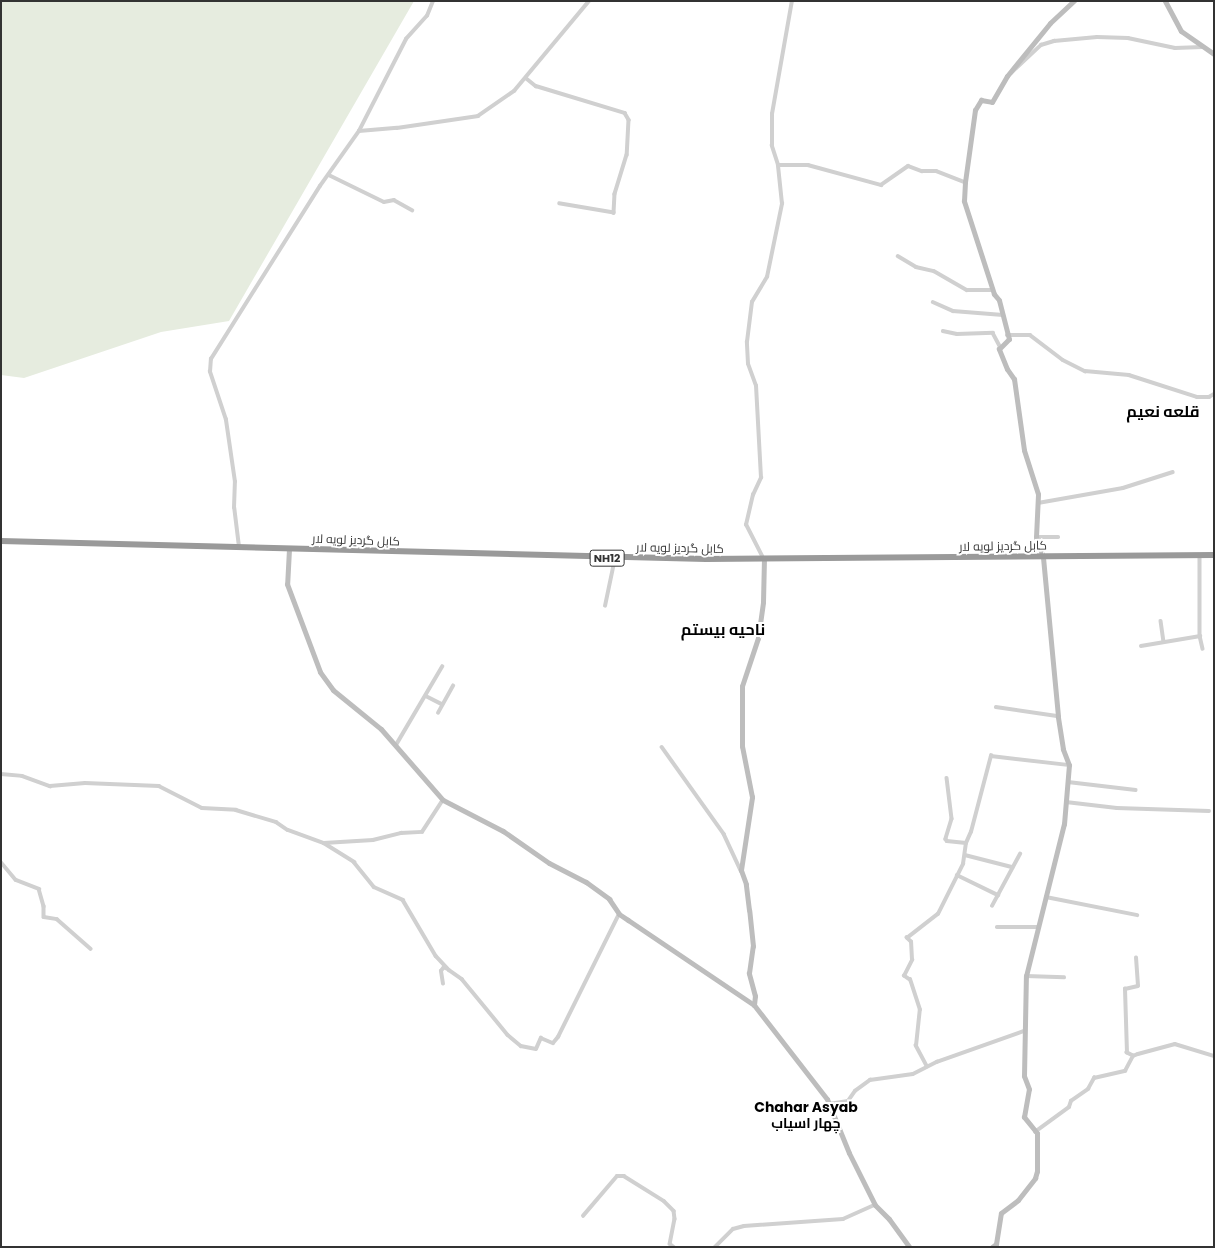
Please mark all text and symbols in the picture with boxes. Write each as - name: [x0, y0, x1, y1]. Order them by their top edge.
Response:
- district label: قلعه نعيم: [1126, 402, 1200, 422]
- street label: کابل گردیز لویه لار: [312, 531, 400, 549]
- street label: کابل گردیز لویه لار: [959, 538, 1047, 554]
- street label: کابل گردیز لویه لار: [636, 540, 724, 556]
- road number: NH12: [589, 549, 625, 567]
- district label: ناحیه بیستم: [681, 620, 765, 640]
- district label: Chahar Asyab چهار اسیاب: [754, 1099, 858, 1132]

